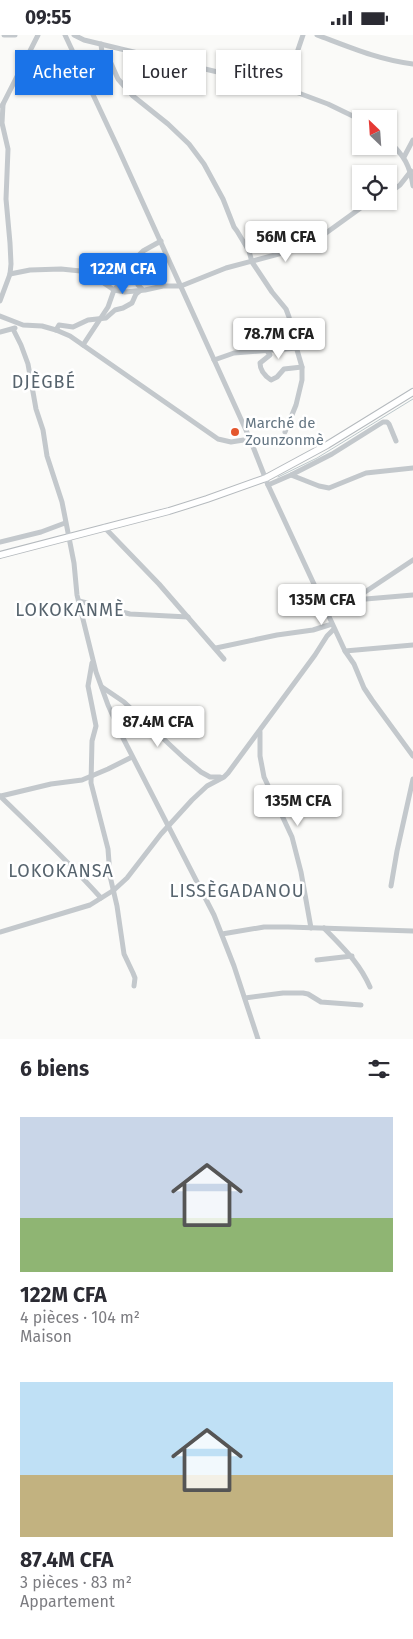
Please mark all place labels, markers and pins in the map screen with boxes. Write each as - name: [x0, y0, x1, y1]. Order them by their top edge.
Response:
- pin: 56M CFA: [240, 221, 332, 263]
- pin: 122M CFA: [71, 253, 175, 295]
- pin: 78.7M CFA: [222, 317, 336, 360]
- place label: Marché de Zounzonmè: [245, 414, 324, 449]
- marker: Marché de Zounzonmè: [229, 426, 241, 438]
- pin: 135M CFA: [270, 583, 374, 626]
- pin: 87.4M CFA: [101, 705, 215, 748]
- pin: 135M CFA: [246, 785, 350, 827]

